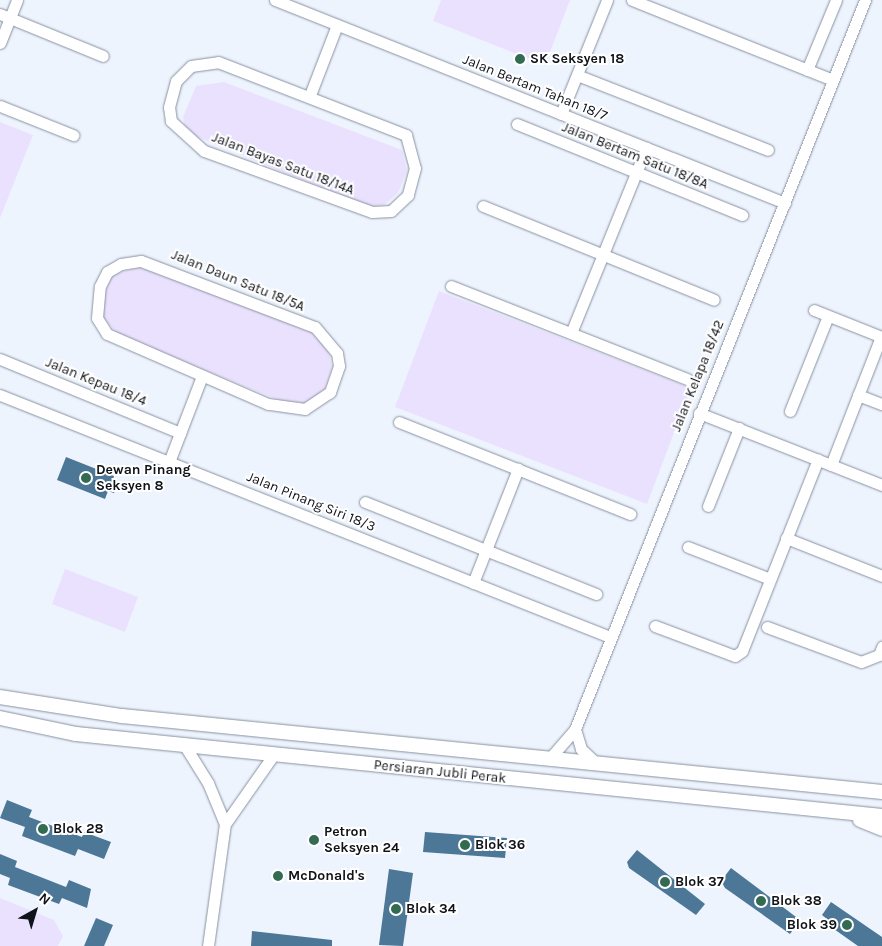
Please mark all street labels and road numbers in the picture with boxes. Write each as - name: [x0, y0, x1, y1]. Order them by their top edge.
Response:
- street label: Jalan Bertam Tahan 18/7: [460, 51, 610, 125]
- street label: Jalan Bertam Satu 18/8A: [559, 119, 711, 193]
- street label: Jalan Bayas Satu 18/14A: [209, 129, 357, 199]
- street label: Jalan Daun Satu 18/5A: [169, 247, 307, 315]
- street label: Jalan Kelapa 18/42: [668, 318, 728, 434]
- street label: Jalan Kepau 18/4: [43, 354, 149, 410]
- street label: Jalan Pinang Siri 18/3: [244, 469, 378, 535]
- street label: Persiaran Jubli Perak: [373, 757, 507, 787]

